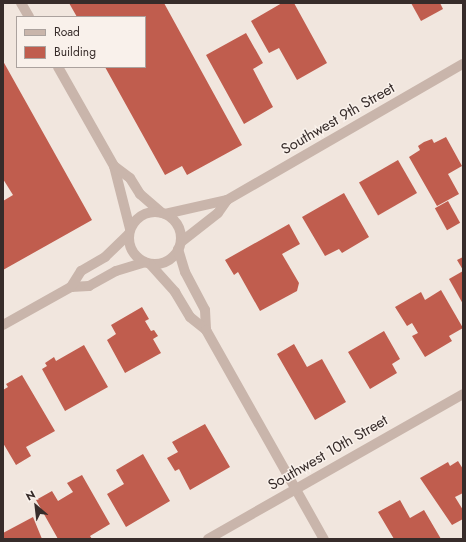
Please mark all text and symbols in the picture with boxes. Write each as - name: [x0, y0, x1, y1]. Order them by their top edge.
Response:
- legend: [16, 16, 146, 68]
- text: Road: [54, 23, 80, 41]
- text: Building: [54, 43, 96, 61]
- street label: Southwest 9th Street: [278, 79, 398, 159]
- street label: Southwest 10th Street: [265, 411, 391, 495]
- north arrow: [16, 486, 56, 526]
- text: N: [23, 486, 38, 505]

